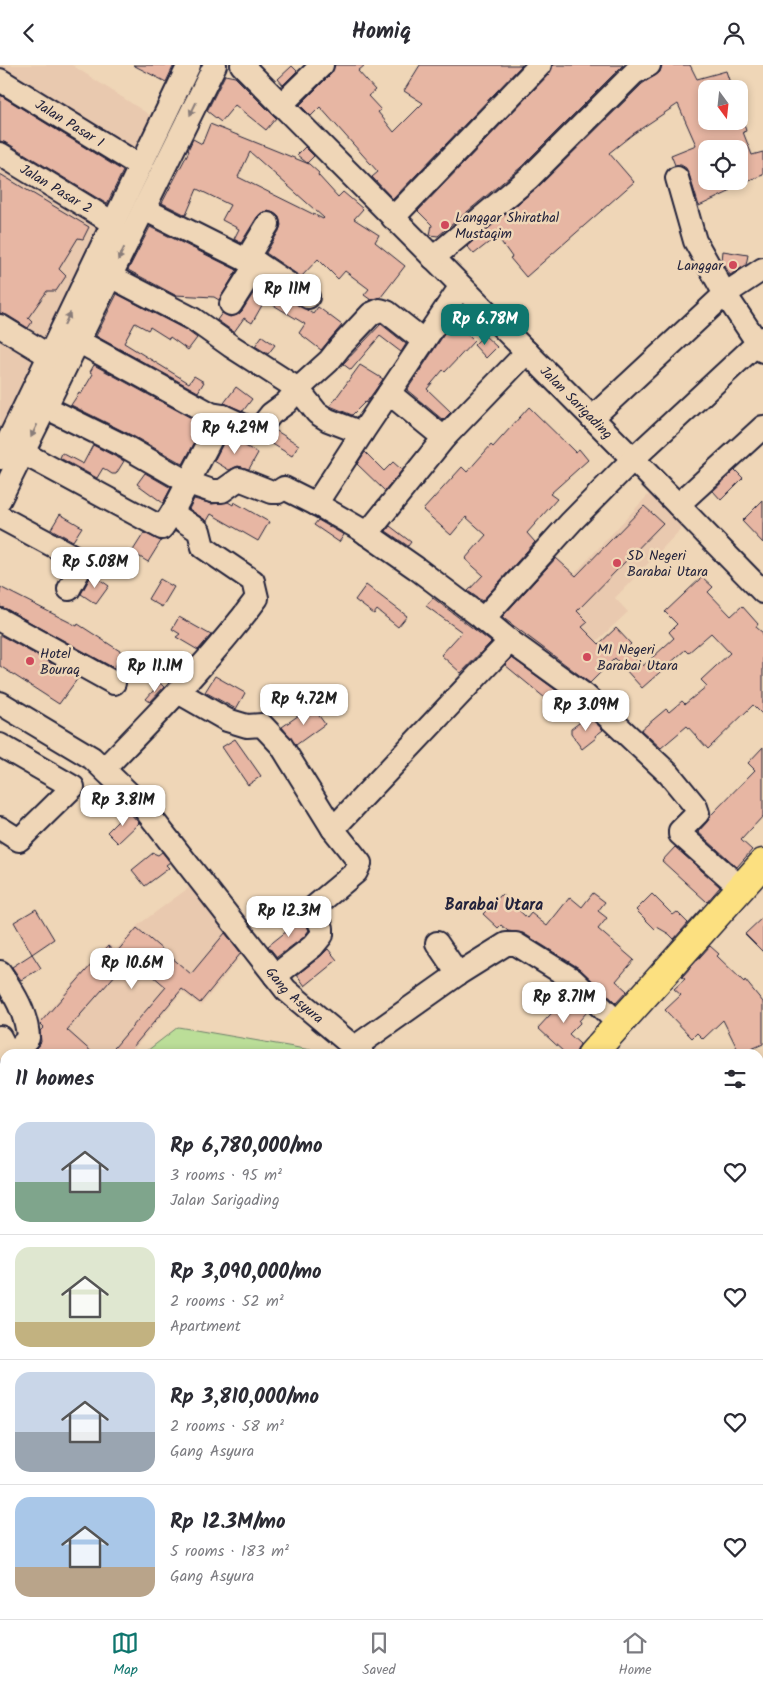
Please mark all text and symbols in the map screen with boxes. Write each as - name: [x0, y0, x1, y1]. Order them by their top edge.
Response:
- text: Homiq: [352, 15, 411, 50]
- icon: back: [15, 19, 43, 47]
- icon: person: [720, 19, 748, 47]
- north arrow: [698, 80, 748, 130]
- map controls: [698, 80, 748, 190]
- street label: Jalan Pasar 1: [31, 94, 108, 153]
- one-way arrow: [189, 102, 197, 116]
- button: locate: [698, 140, 748, 190]
- street label: Jalan Pasar 2: [15, 159, 96, 220]
- place label: Langgar Shirathal Mustaqim: [455, 207, 560, 245]
- marker: Langgar Shirathal Mustaqim: [439, 219, 451, 231]
- one-way arrow: [117, 247, 125, 261]
- place label: Langgar: [677, 255, 724, 277]
- marker: Langgar: [727, 259, 739, 271]
- pin: Rp 11M: [246, 273, 328, 316]
- text: Rp 11M: [264, 277, 310, 302]
- pin: Rp 6.78M: [433, 303, 537, 346]
- text: Rp 6.78M: [452, 307, 518, 332]
- one-way arrow: [62, 312, 71, 327]
- street label: Jalan Sarigading: [534, 361, 617, 445]
- pin: Rp 4.29M: [183, 413, 287, 455]
- text: Rp 4.29M: [202, 416, 268, 441]
- one-way arrow: [29, 424, 37, 438]
- place label: SD Negeri Barabai Utara: [627, 545, 708, 583]
- pin: Rp 5.08M: [43, 547, 147, 589]
- text: Rp 5.08M: [62, 550, 128, 575]
- marker: SD Negeri Barabai Utara: [611, 557, 623, 569]
- place label: MI Negeri Barabai Utara: [597, 639, 678, 677]
- place label: Hotel Bouraq: [40, 643, 80, 681]
- pin: Rp 11.1M: [103, 651, 207, 693]
- marker: MI Negeri Barabai Utara: [581, 651, 593, 663]
- text: Rp 11.1M: [128, 654, 182, 679]
- marker: Hotel Bouraq: [24, 655, 36, 667]
- pin: Rp 4.72M: [252, 683, 356, 726]
- text: Rp 4.72M: [271, 687, 337, 712]
- pin: Rp 3.09M: [534, 689, 638, 732]
- text: Rp 3.09M: [553, 693, 619, 718]
- pin: Rp 3.81M: [71, 785, 175, 827]
- text: Rp 3.81M: [91, 788, 155, 813]
- district label: Barabai Utara: [445, 893, 543, 918]
- pin: Rp 12.3M: [237, 895, 341, 938]
- text: Rp 12.3M: [257, 899, 321, 924]
- pin: Rp 10.6M: [80, 947, 184, 990]
- text: Rp 10.6M: [101, 951, 163, 976]
- street label: Gang Asyura: [260, 962, 328, 1029]
- pin: Rp 8.71M: [512, 981, 616, 1024]
- text: Rp 8.71M: [533, 985, 595, 1010]
- text: 11 homes: [15, 1063, 94, 1096]
- icon: filters: [721, 1065, 749, 1093]
- text: Rp 6,780,000/mo: [170, 1130, 322, 1163]
- icon: home: [55, 1142, 115, 1202]
- icon: heart: [721, 1158, 749, 1186]
- text: 3 rooms · 95 m²: [170, 1163, 282, 1188]
- text: Jalan Sarigading: [170, 1188, 280, 1213]
- text: Rp 3,090,000/mo: [170, 1256, 322, 1289]
- icon: home: [55, 1267, 115, 1327]
- icon: heart: [721, 1283, 749, 1311]
- text: 2 rooms · 52 m²: [170, 1289, 284, 1314]
- text: Apartment: [170, 1314, 241, 1339]
- text: Rp 3,810,000/mo: [170, 1381, 319, 1414]
- icon: home: [55, 1392, 115, 1452]
- icon: heart: [721, 1408, 749, 1436]
- text: 2 rooms · 58 m²: [170, 1414, 284, 1439]
- text: Gang Asyura: [170, 1439, 254, 1464]
- text: Rp 12.3M/mo: [170, 1506, 286, 1539]
- icon: home: [55, 1517, 115, 1577]
- icon: heart: [721, 1533, 749, 1561]
- text: 5 rooms · 183 m²: [170, 1539, 289, 1564]
- text: Gang Asyura: [170, 1564, 254, 1589]
- tab: Map: [111, 1629, 139, 1681]
- tab: Saved: [362, 1629, 396, 1681]
- tab: Home: [618, 1629, 652, 1681]

